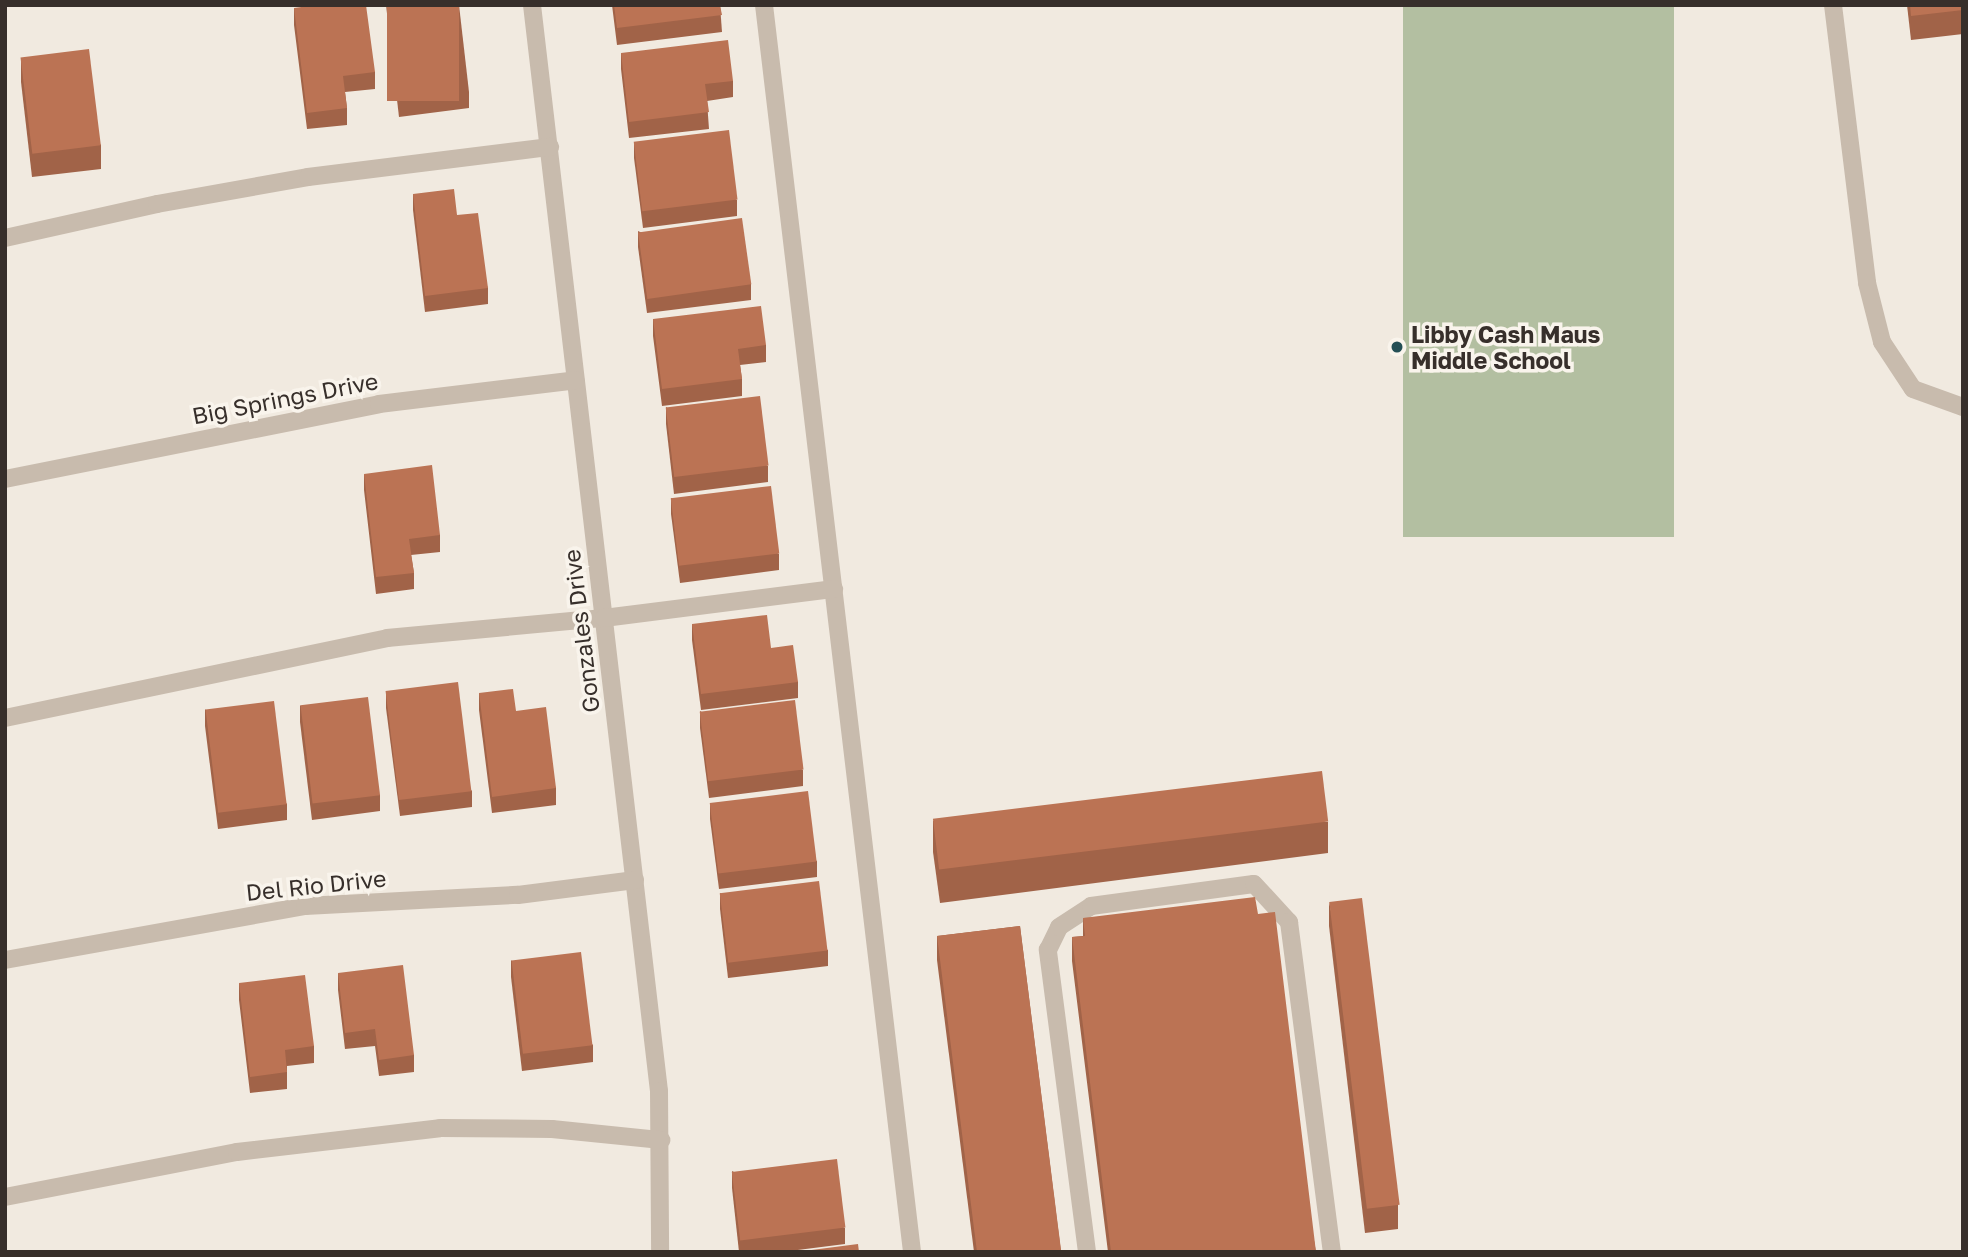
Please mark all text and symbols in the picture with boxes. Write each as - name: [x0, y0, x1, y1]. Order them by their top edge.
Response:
- place label: Libby Cash Maus Middle School: [1411, 320, 1600, 374]
- marker: Libby Cash Maus Middle School: [1389, 339, 1405, 355]
- street label: Big Springs Drive: [190, 366, 380, 430]
- street label: Gonzales Drive: [557, 548, 605, 714]
- street label: Del Rio Drive: [244, 864, 388, 906]

